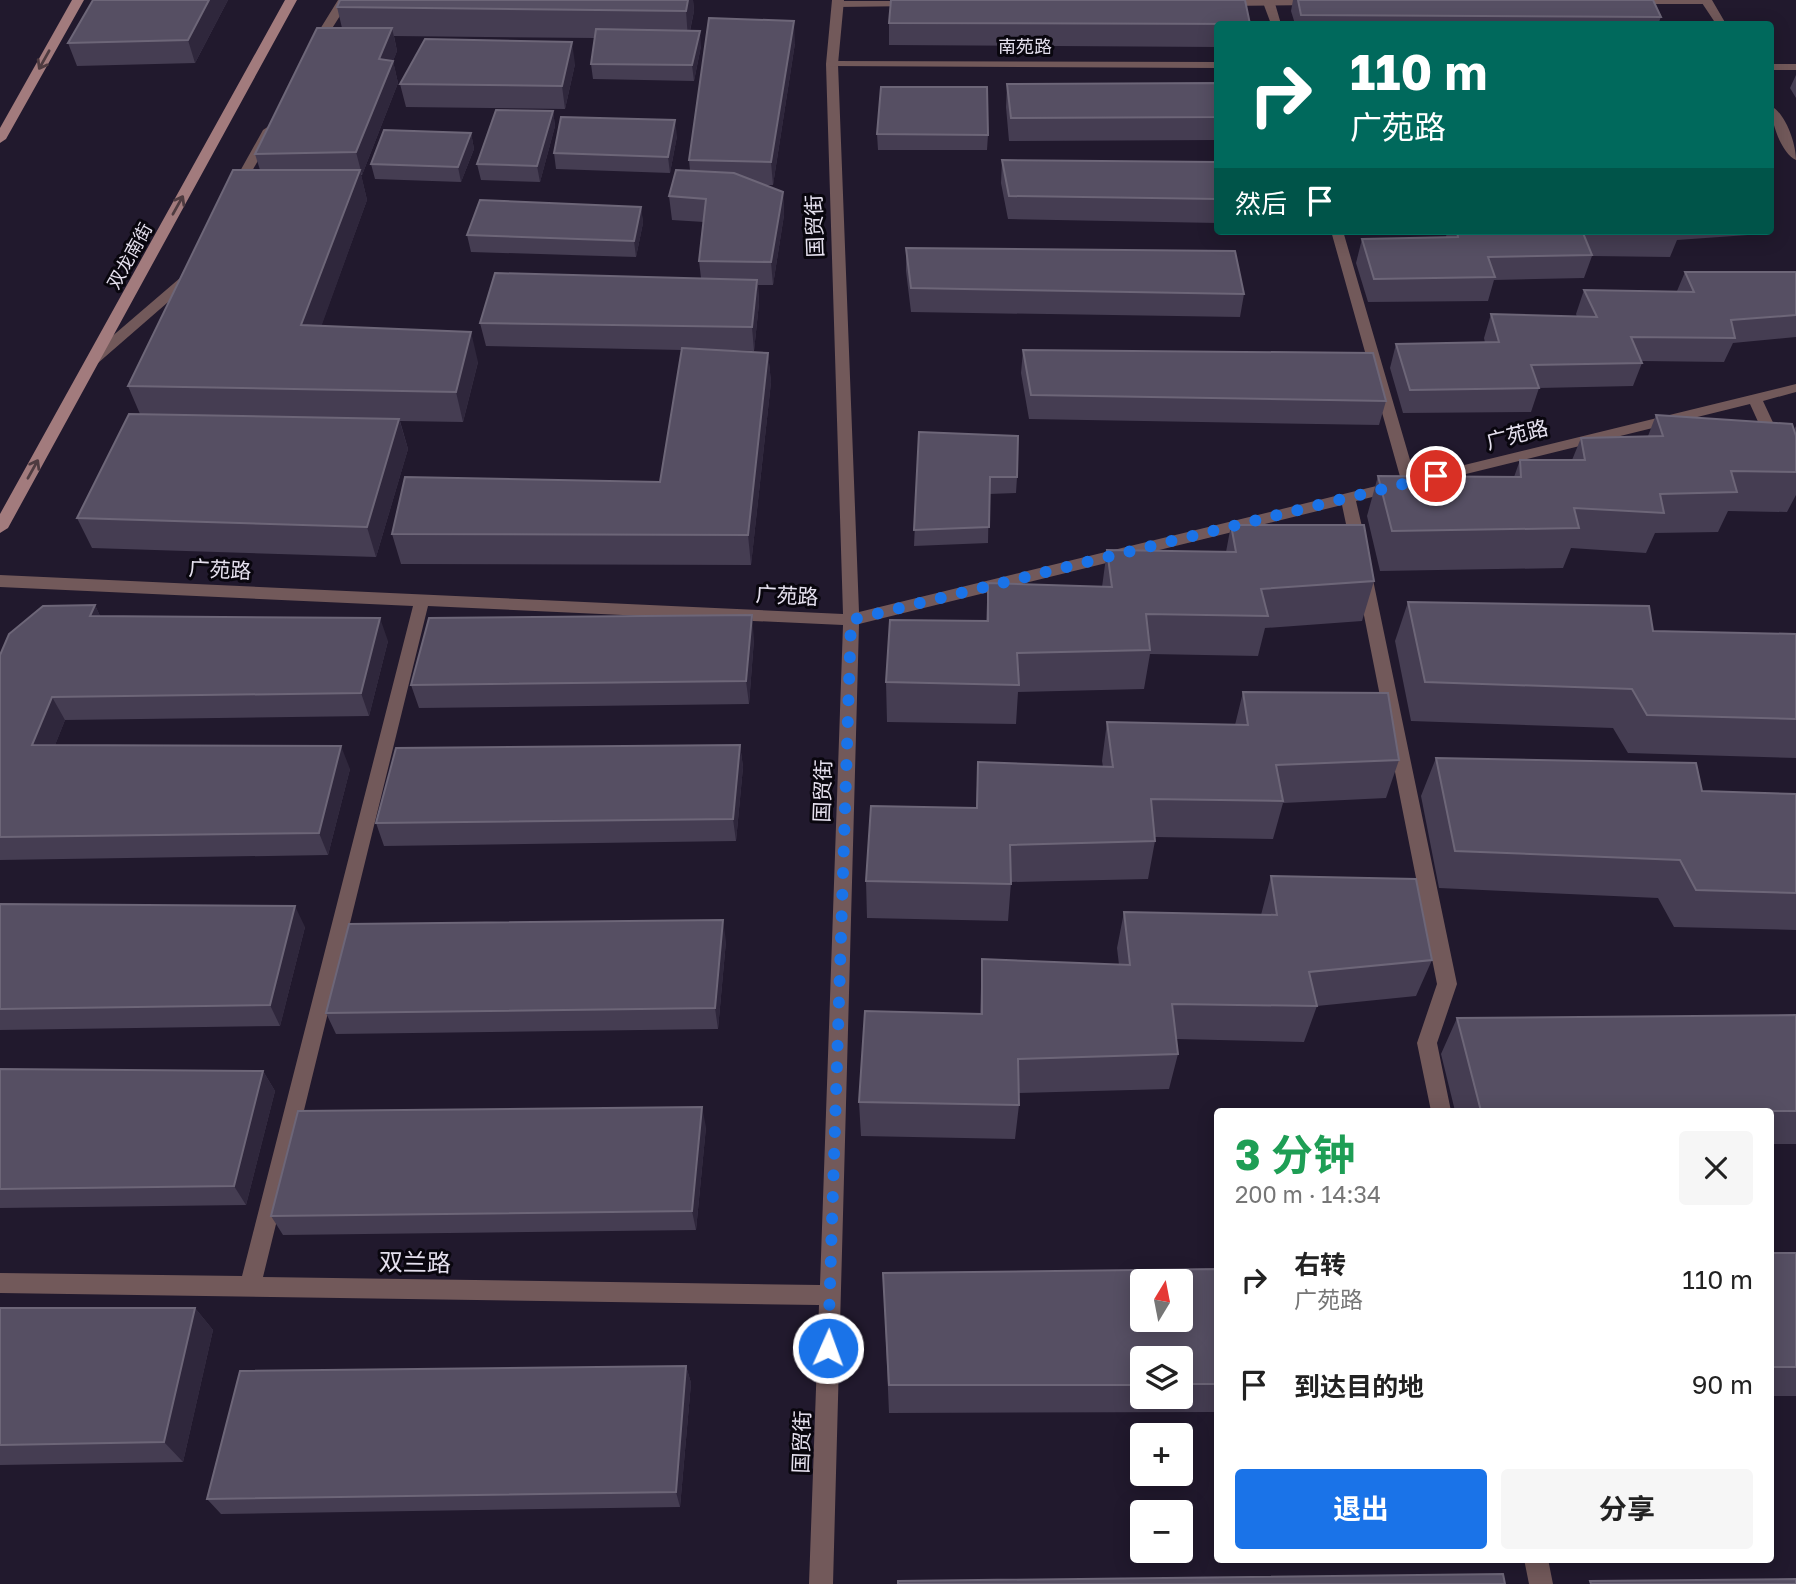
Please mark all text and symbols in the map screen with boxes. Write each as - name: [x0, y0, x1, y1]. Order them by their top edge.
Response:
- street label: 南苑路: [998, 35, 1052, 57]
- text: 110 m: [1350, 42, 1487, 101]
- one-way arrow: [37, 49, 51, 69]
- icon: right: [1235, 49, 1326, 140]
- text: 广苑路: [1350, 108, 1446, 146]
- icon: arrive: [1301, 182, 1339, 220]
- text: 然后: [1235, 188, 1287, 219]
- street label: 国贸街: [800, 194, 828, 258]
- one-way arrow: [172, 195, 185, 216]
- street label: 双龙南街: [102, 219, 156, 292]
- street label: 广苑路: [1483, 414, 1550, 454]
- pin: [1406, 446, 1466, 506]
- icon: arrive: [1417, 457, 1455, 495]
- one-way arrow: [26, 459, 40, 479]
- street label: 广苑路: [188, 554, 252, 584]
- street label: 广苑路: [755, 580, 819, 610]
- street label: 国贸街: [808, 759, 836, 823]
- text: 3 分钟: [1235, 1129, 1355, 1179]
- button: close: [1679, 1131, 1753, 1205]
- text: 200 m · 14:34: [1235, 1180, 1381, 1208]
- street label: 双兰路: [379, 1246, 451, 1277]
- text: 右转: [1294, 1249, 1346, 1280]
- icon: right: [1235, 1261, 1273, 1299]
- text: 110 m: [1682, 1264, 1753, 1295]
- north arrow: [1130, 1269, 1194, 1332]
- map controls: [1130, 1269, 1193, 1563]
- text: 广苑路: [1294, 1285, 1363, 1313]
- position arrow: [791, 1311, 865, 1385]
- button: layers: [1130, 1346, 1193, 1409]
- icon: arrive: [1235, 1366, 1273, 1404]
- text: 90 m: [1692, 1369, 1753, 1400]
- text: 到达目的地: [1294, 1371, 1424, 1402]
- street label: 国贸街: [787, 1410, 815, 1474]
- button: +: [1130, 1423, 1193, 1486]
- button: 退出: [1235, 1469, 1487, 1549]
- button: 分享: [1501, 1469, 1753, 1549]
- button: −: [1130, 1500, 1193, 1563]

